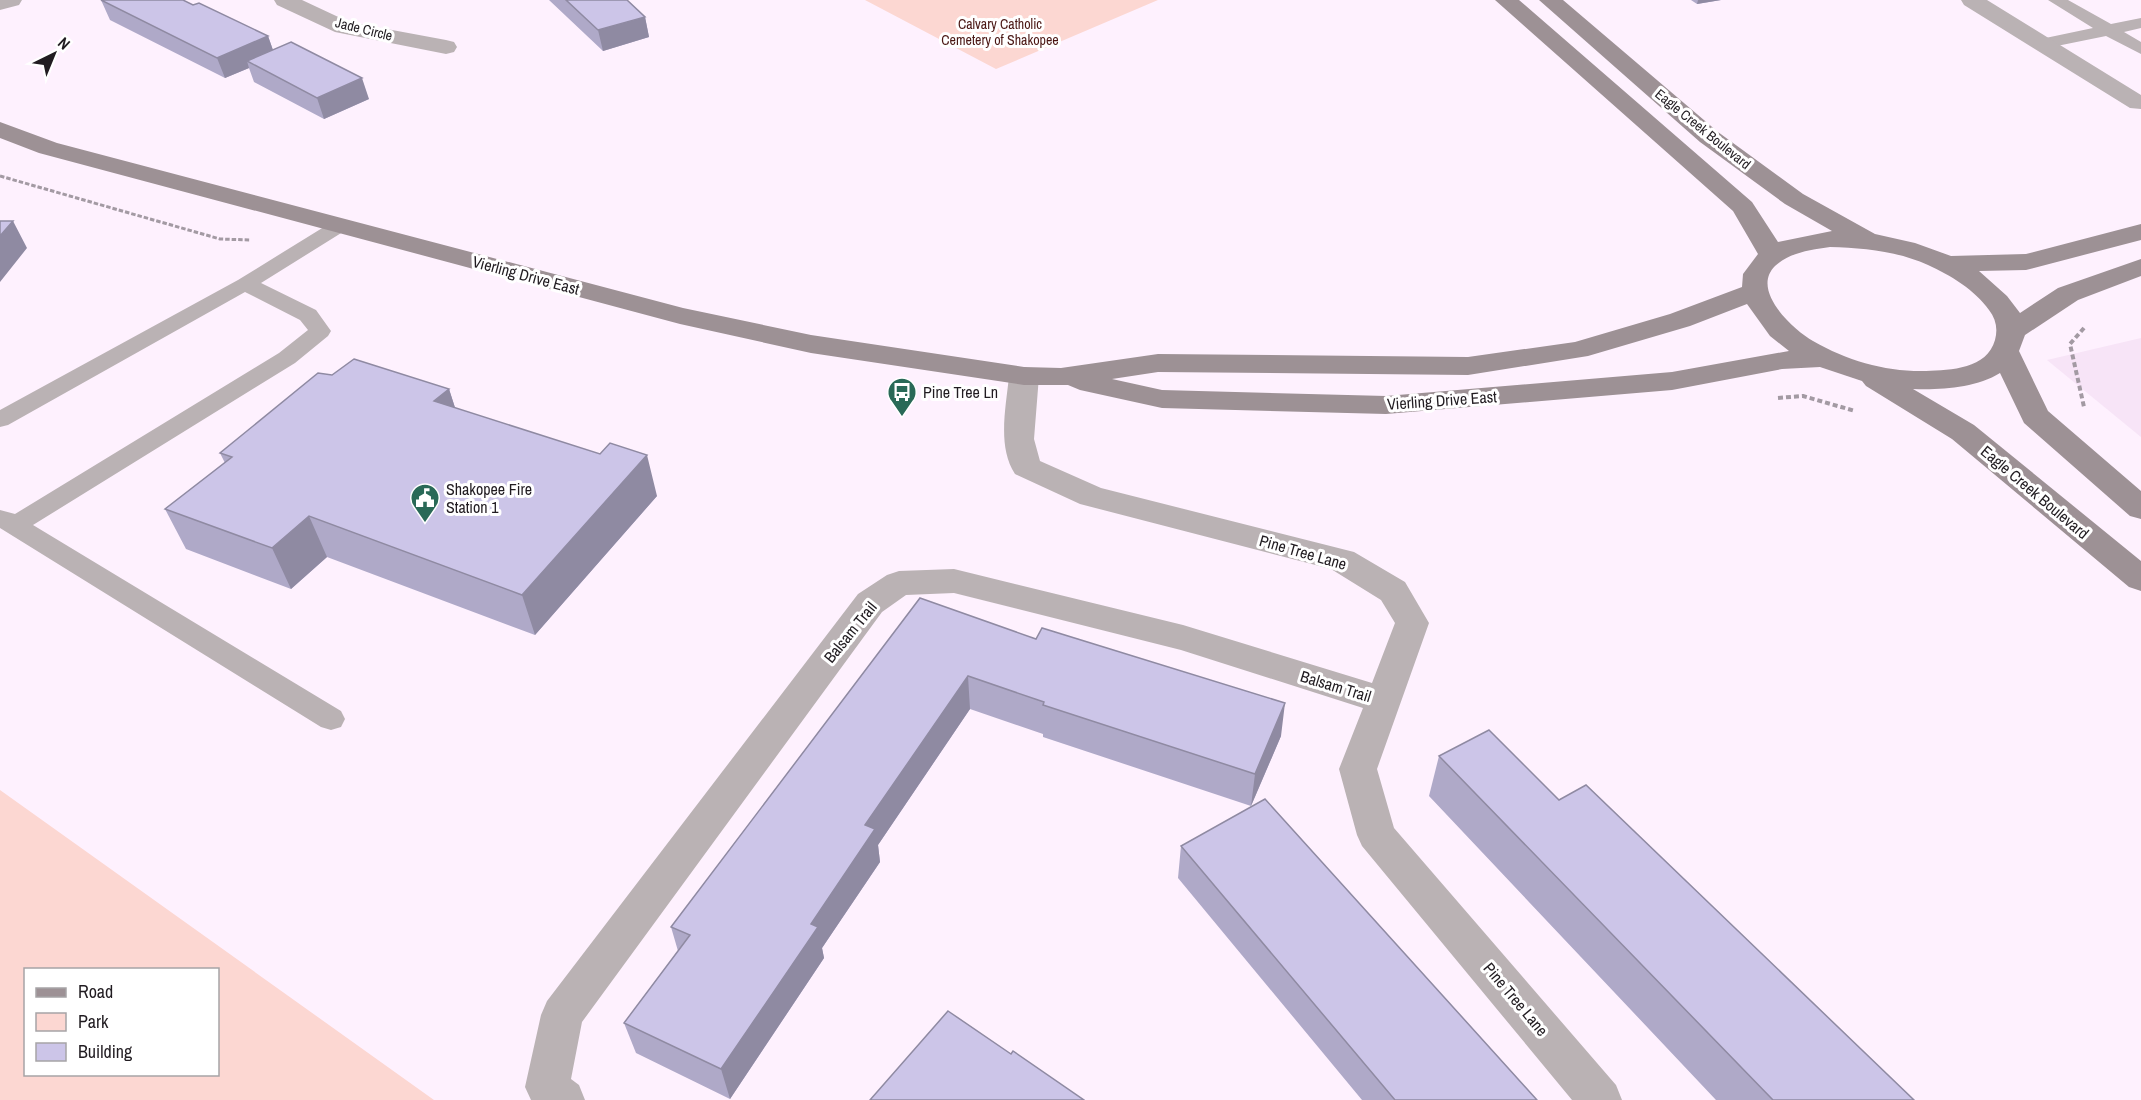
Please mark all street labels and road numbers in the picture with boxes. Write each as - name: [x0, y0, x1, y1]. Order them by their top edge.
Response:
- street label: Jade Circle: [334, 13, 394, 45]
- street label: Eagle Creek Boulevard: [1651, 85, 1755, 173]
- street label: Vierling Drive East: [470, 250, 582, 300]
- street label: Vierling Drive East: [1386, 385, 1498, 415]
- street label: Eagle Creek Boulevard: [1976, 440, 2094, 544]
- street label: Pine Tree Lane: [1257, 529, 1349, 575]
- street label: Balsam Trail: [819, 597, 882, 667]
- street label: Balsam Trail: [1298, 665, 1374, 707]
- street label: Pine Tree Lane: [1479, 958, 1553, 1040]

